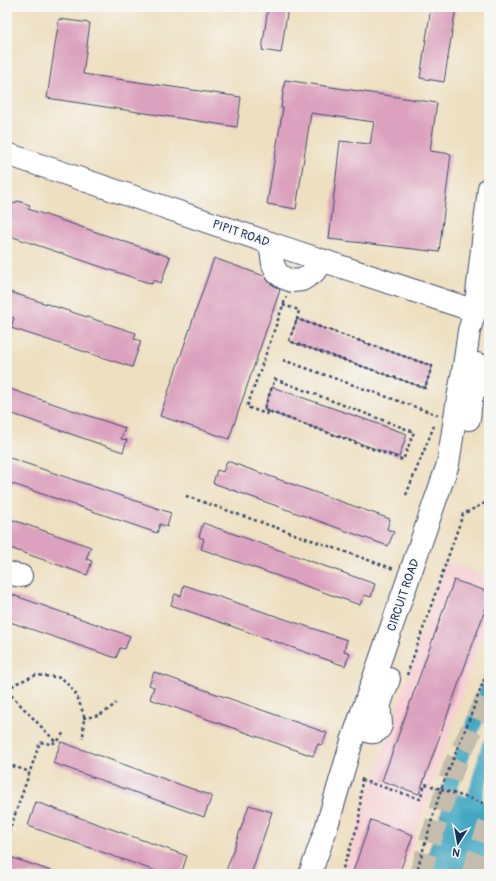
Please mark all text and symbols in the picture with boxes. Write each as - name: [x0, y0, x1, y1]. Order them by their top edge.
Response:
- street label: PIPIT ROAD: [210, 217, 272, 250]
- street label: CIRCUIT ROAD: [384, 557, 423, 633]
- north arrow: [438, 823, 478, 863]
- text: N: [451, 845, 461, 859]

